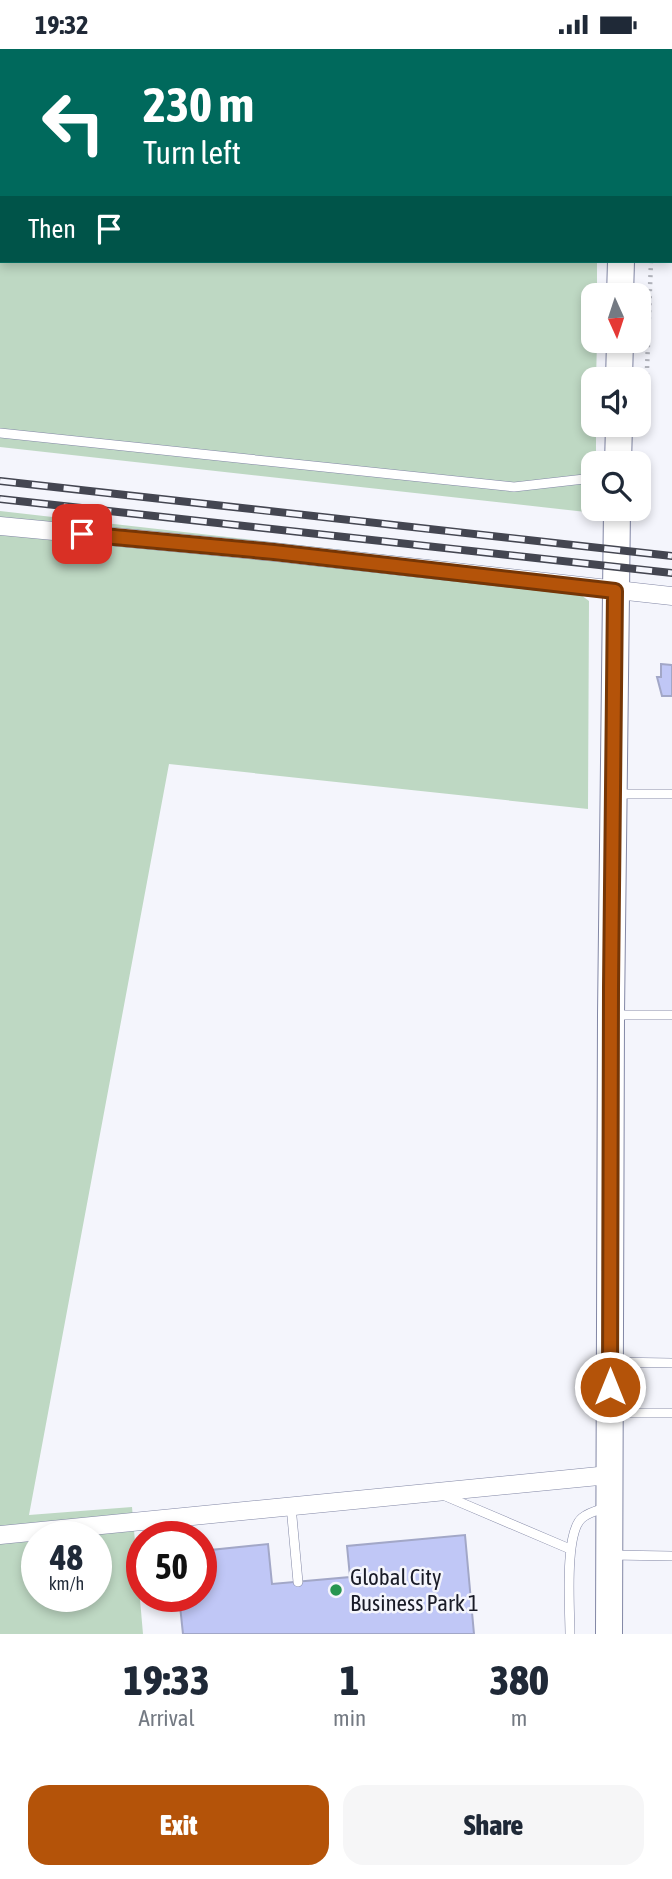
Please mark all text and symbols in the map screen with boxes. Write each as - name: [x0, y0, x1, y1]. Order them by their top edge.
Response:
- text: 19:32: [35, 10, 89, 40]
- text: 230 m: [143, 76, 254, 132]
- icon: left: [28, 77, 119, 168]
- text: Turn left: [143, 134, 241, 171]
- icon: arrive: [90, 210, 128, 248]
- text: Then: [28, 214, 76, 244]
- north arrow: [581, 283, 651, 353]
- map controls: [581, 283, 651, 521]
- button: sound: [581, 367, 651, 437]
- button: search: [581, 451, 651, 521]
- pin: [52, 504, 112, 564]
- icon: arrive: [63, 515, 101, 553]
- position arrow: [573, 1350, 647, 1424]
- speed limit sign: 50: [126, 1521, 217, 1612]
- text: 48: [50, 1537, 83, 1577]
- place label: Global City Business Park 1: [350, 1564, 479, 1616]
- text: km/h: [49, 1573, 84, 1594]
- marker: Global City Business Park 1: [328, 1582, 344, 1598]
- text: 19:33: [123, 1656, 210, 1704]
- text: 1: [340, 1656, 359, 1704]
- text: 380: [489, 1656, 549, 1704]
- text: Arrival: [138, 1705, 195, 1731]
- text: min: [333, 1705, 366, 1731]
- text: m: [511, 1705, 527, 1731]
- button: Exit: [28, 1785, 329, 1865]
- button: Share: [343, 1785, 644, 1865]

